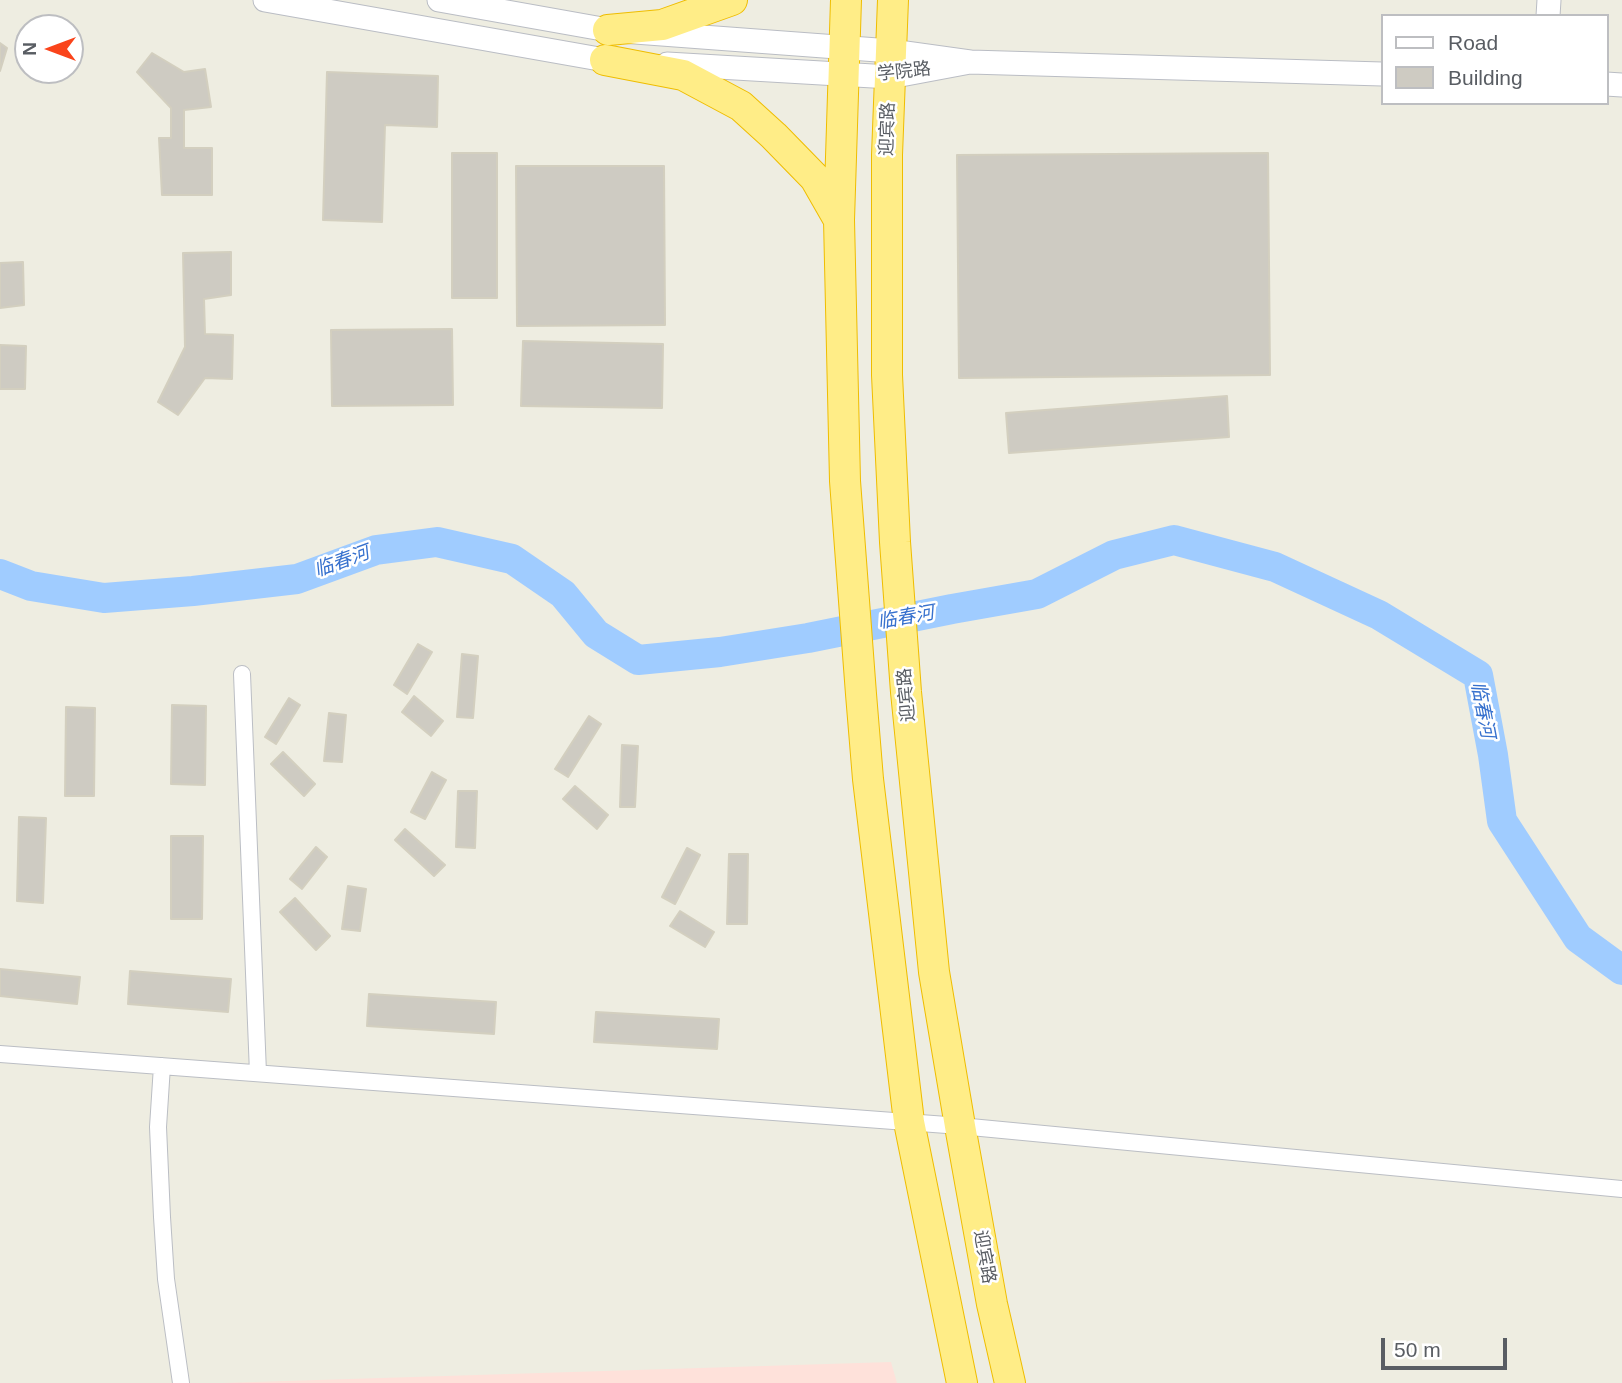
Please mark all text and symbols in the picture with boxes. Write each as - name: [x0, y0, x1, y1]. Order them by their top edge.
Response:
- north arrow: [14, 14, 84, 84]
- legend: [1380, 14, 1608, 105]
- text: Road: [1448, 31, 1498, 54]
- text: N: [19, 42, 40, 56]
- street label: 学院路: [876, 58, 932, 86]
- text: Building: [1448, 66, 1523, 89]
- street label: 迎宾路: [876, 102, 900, 156]
- water label: 临春河: [311, 542, 373, 582]
- water label: 临春河: [876, 602, 936, 634]
- street label: 迎宾路: [894, 667, 920, 723]
- water label: 临春河: [1465, 680, 1499, 740]
- street label: 迎宾路: [969, 1229, 999, 1285]
- scale bar: [1384, 1324, 1510, 1368]
- text: 50 m: [1394, 1338, 1441, 1361]

